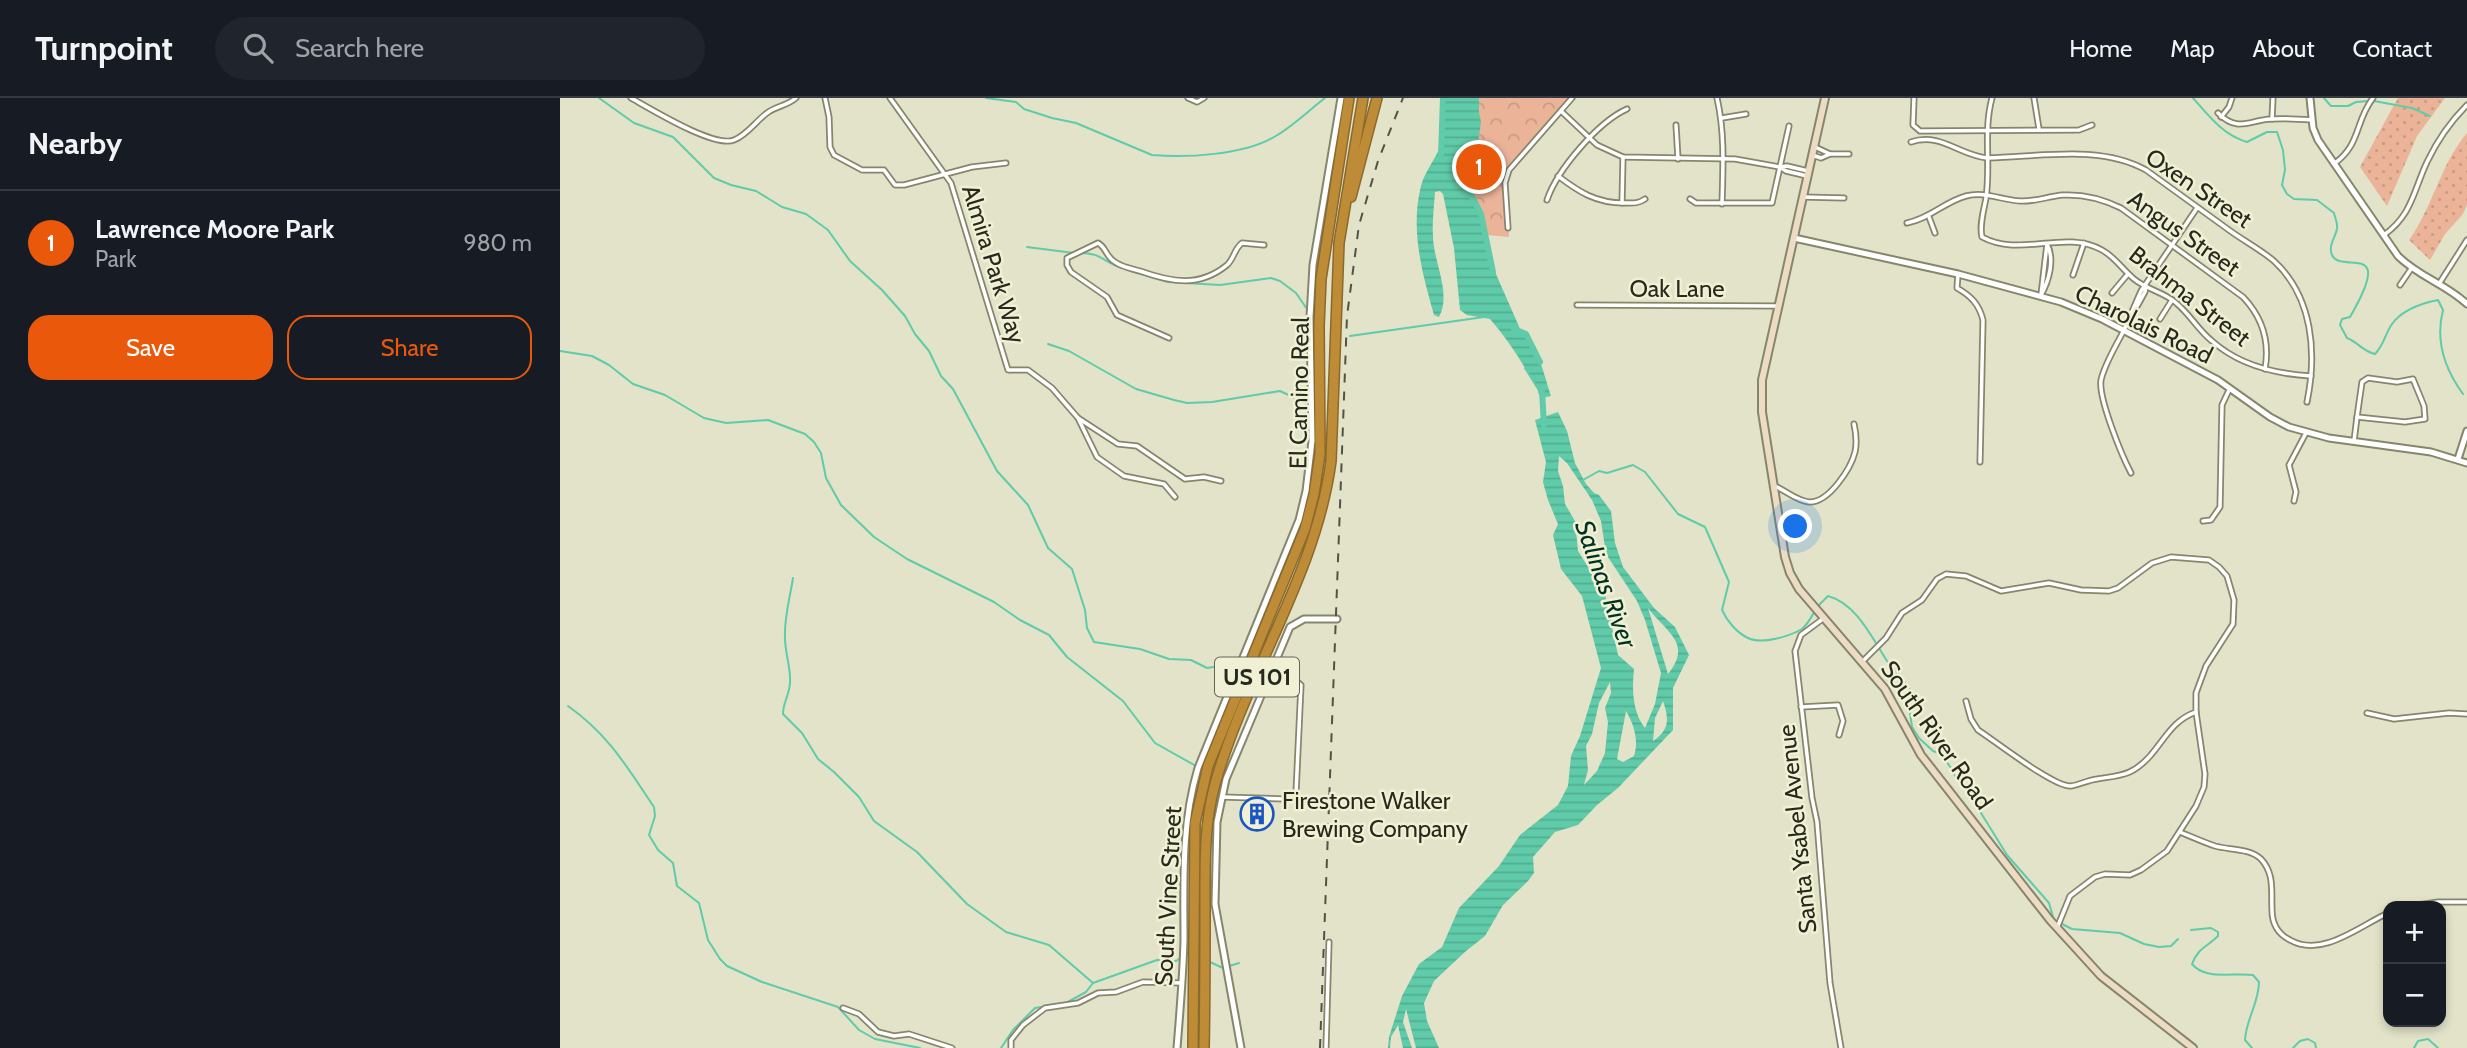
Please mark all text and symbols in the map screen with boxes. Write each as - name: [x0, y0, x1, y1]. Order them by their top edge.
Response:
- search box: [215, 17, 705, 80]
- text: Turnpoint: [35, 28, 173, 68]
- icon: search: [239, 29, 277, 67]
- text: Search here: [295, 32, 424, 64]
- text: Home: [2069, 34, 2132, 63]
- text: Map: [2170, 34, 2215, 63]
- text: About: [2253, 34, 2315, 63]
- text: Contact: [2353, 34, 2432, 63]
- text: Nearby: [28, 125, 122, 162]
- pin: 1: [1456, 141, 1502, 193]
- street label: Oxen Street: [2140, 142, 2258, 234]
- street label: Almira Park Way: [956, 181, 1032, 347]
- street label: Angus Street: [2123, 184, 2245, 282]
- text: Lawrence Moore Park: [95, 213, 334, 245]
- text: 1: [47, 229, 55, 257]
- text: 980 m: [464, 229, 532, 257]
- street label: Brahma Street: [2124, 240, 2256, 352]
- text: Park: [95, 245, 136, 273]
- street label: Oak Lane: [1629, 274, 1725, 303]
- street label: Charolais Road: [2070, 278, 2218, 370]
- button: Save: [28, 315, 273, 380]
- button: Share: [287, 315, 532, 380]
- street label: El Camino Real: [1283, 316, 1315, 469]
- your location: [1778, 509, 1812, 543]
- water label: Salinas River: [1568, 516, 1644, 653]
- street label: South River Road: [1875, 655, 1999, 815]
- road number: US 101: [1215, 657, 1299, 696]
- street label: Santa Ysabel Avenue: [1772, 723, 1822, 935]
- place label: Firestone Walker Brewing Company: [1282, 786, 1468, 843]
- building icon: Firestone Walker Brewing Company: [1238, 795, 1276, 833]
- street label: South Vine Street: [1149, 805, 1187, 987]
- map controls: [2383, 901, 2446, 1027]
- button: +: [2383, 901, 2446, 964]
- button: −: [2383, 964, 2446, 1027]

